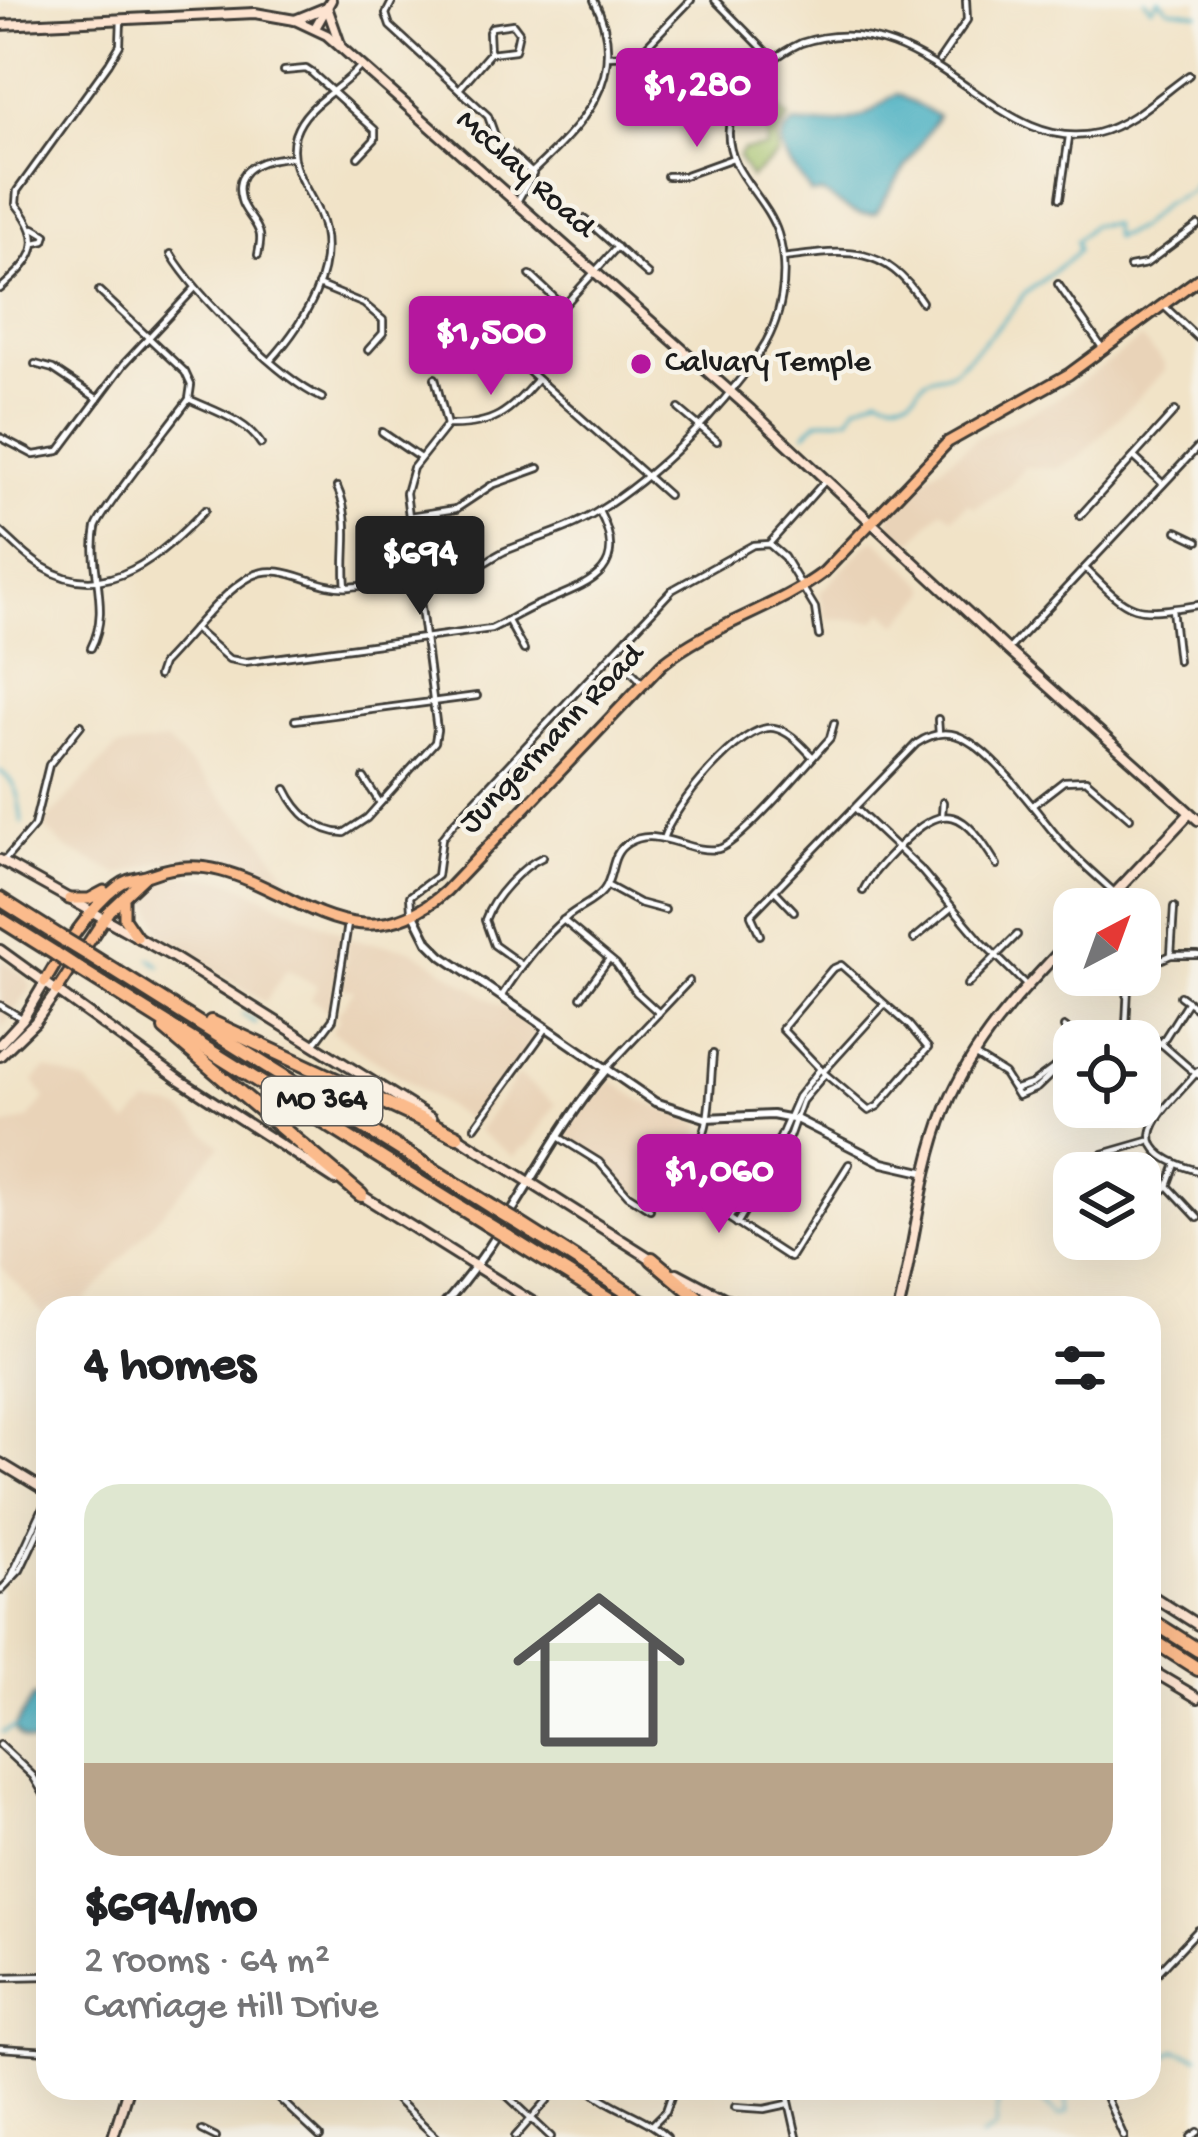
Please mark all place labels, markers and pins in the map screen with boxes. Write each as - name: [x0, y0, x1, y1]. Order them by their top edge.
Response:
- pin: $1,280: [599, 48, 795, 150]
- pin: $1,500: [393, 296, 589, 398]
- place label: Calvary Temple: [665, 345, 872, 383]
- marker: Calvary Temple: [628, 351, 654, 377]
- pin: $694: [349, 516, 491, 618]
- pin: $1,060: [621, 1134, 817, 1236]

